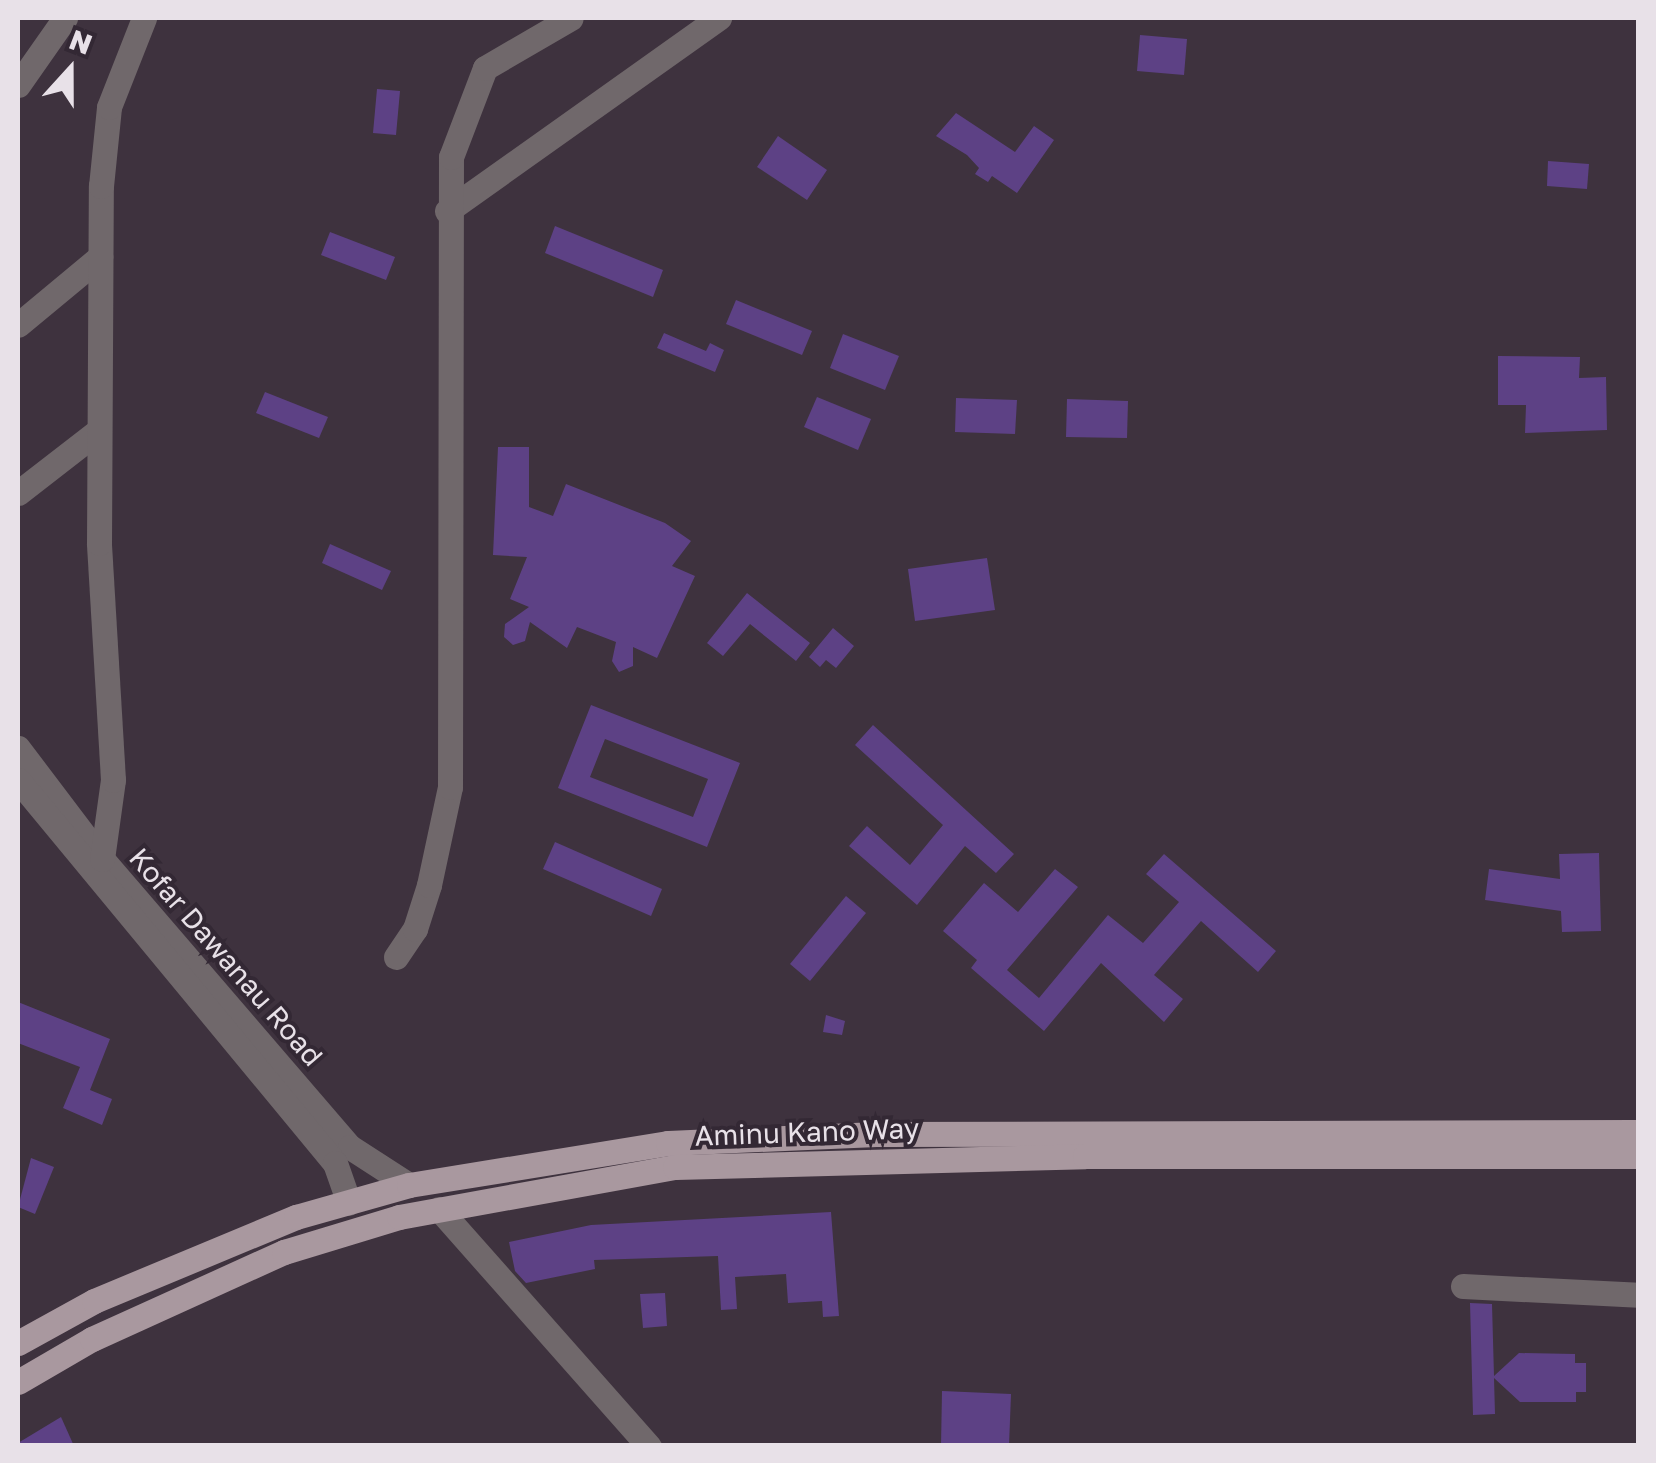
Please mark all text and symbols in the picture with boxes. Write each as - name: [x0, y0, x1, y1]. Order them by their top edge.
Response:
- north arrow: [20, 20, 120, 120]
- text: N: [65, 22, 97, 61]
- street label: Kofar Dawanau Road: [122, 841, 330, 1073]
- street label: Aminu Kano Way: [694, 1111, 920, 1153]

